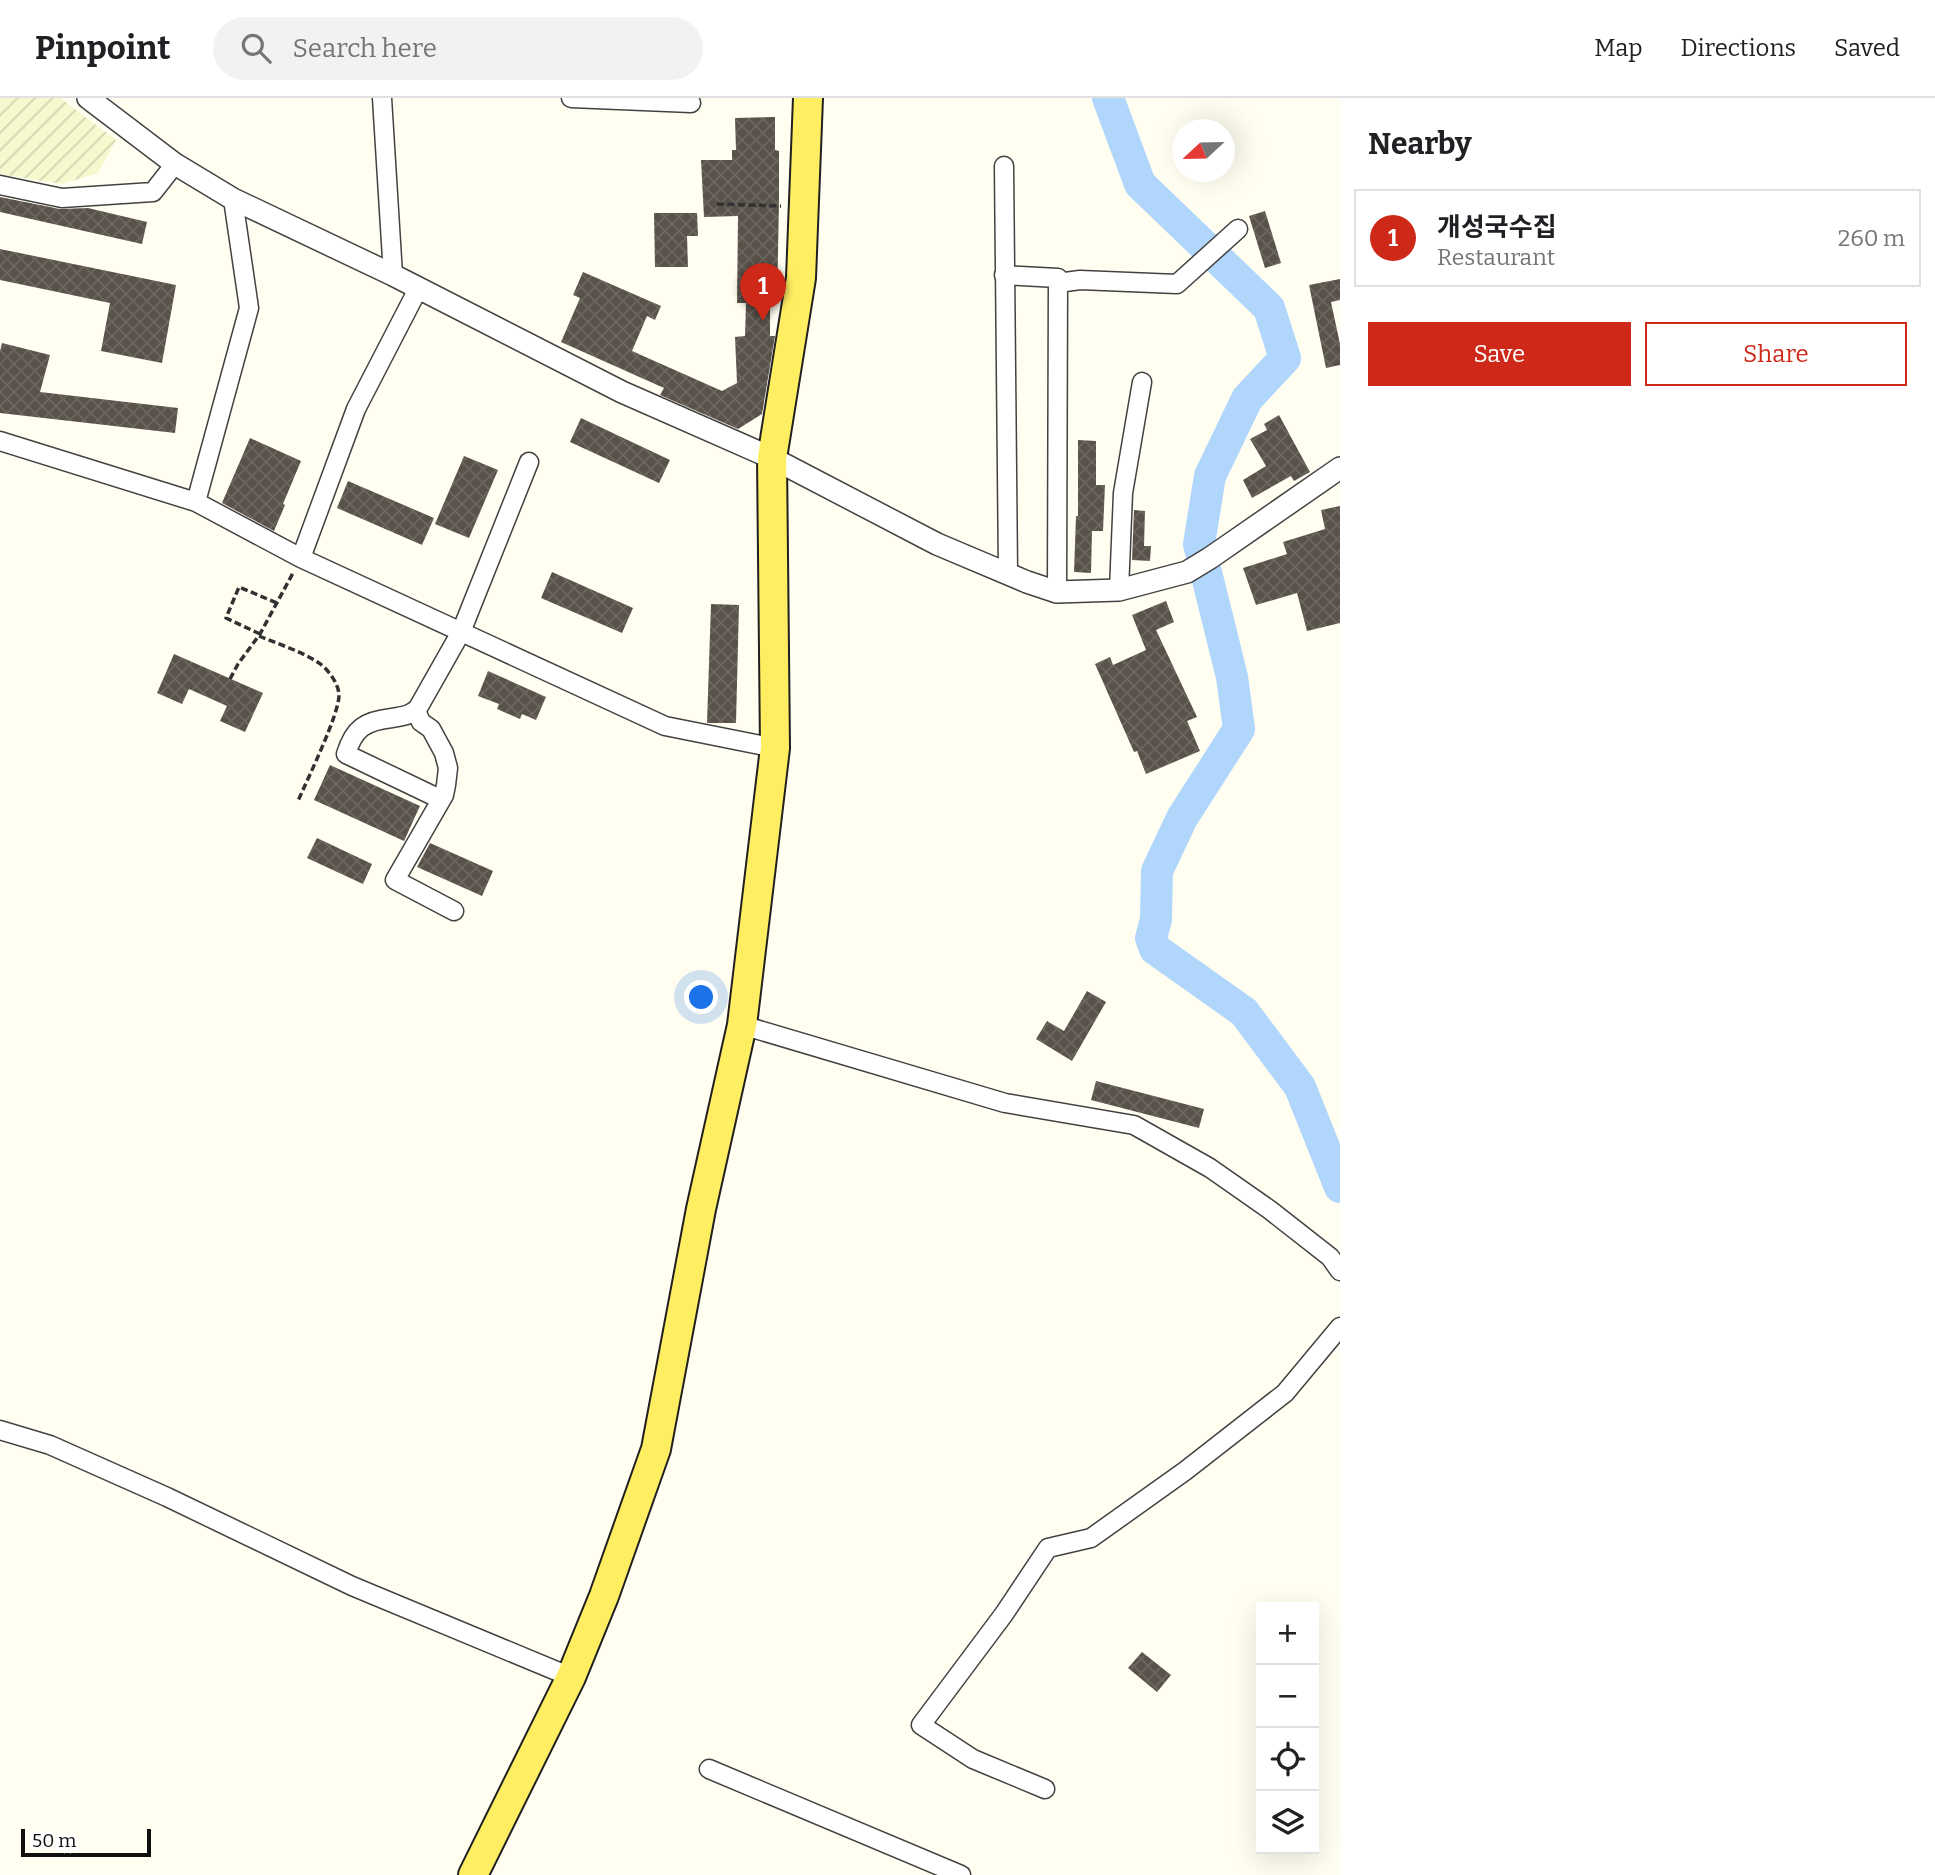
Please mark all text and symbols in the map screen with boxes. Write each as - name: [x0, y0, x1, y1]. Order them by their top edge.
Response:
- search box: [213, 17, 703, 80]
- text: Pinpoint: [35, 28, 171, 68]
- icon: search: [237, 29, 275, 67]
- text: Search here: [293, 33, 437, 64]
- text: Map: [1594, 34, 1643, 62]
- text: Directions: [1681, 34, 1796, 62]
- text: Saved: [1834, 34, 1900, 62]
- north arrow: [1172, 119, 1235, 182]
- text: Nearby: [1368, 126, 1472, 162]
- text: 개성국수집: [1437, 212, 1557, 243]
- text: 1: [1388, 224, 1398, 252]
- text: 260 m: [1838, 224, 1905, 252]
- text: Restaurant: [1437, 243, 1555, 271]
- pin: 1: [740, 263, 786, 321]
- button: Save: [1368, 322, 1631, 386]
- button: Share: [1645, 322, 1907, 386]
- your location: [684, 980, 718, 1014]
- map controls: [1256, 1602, 1319, 1854]
- button: +: [1256, 1602, 1319, 1665]
- button: −: [1256, 1665, 1319, 1728]
- button: locate: [1256, 1728, 1319, 1791]
- button: layers: [1256, 1791, 1319, 1854]
- scale bar: [21, 1826, 150, 1858]
- text: 50 m: [32, 1829, 76, 1852]

